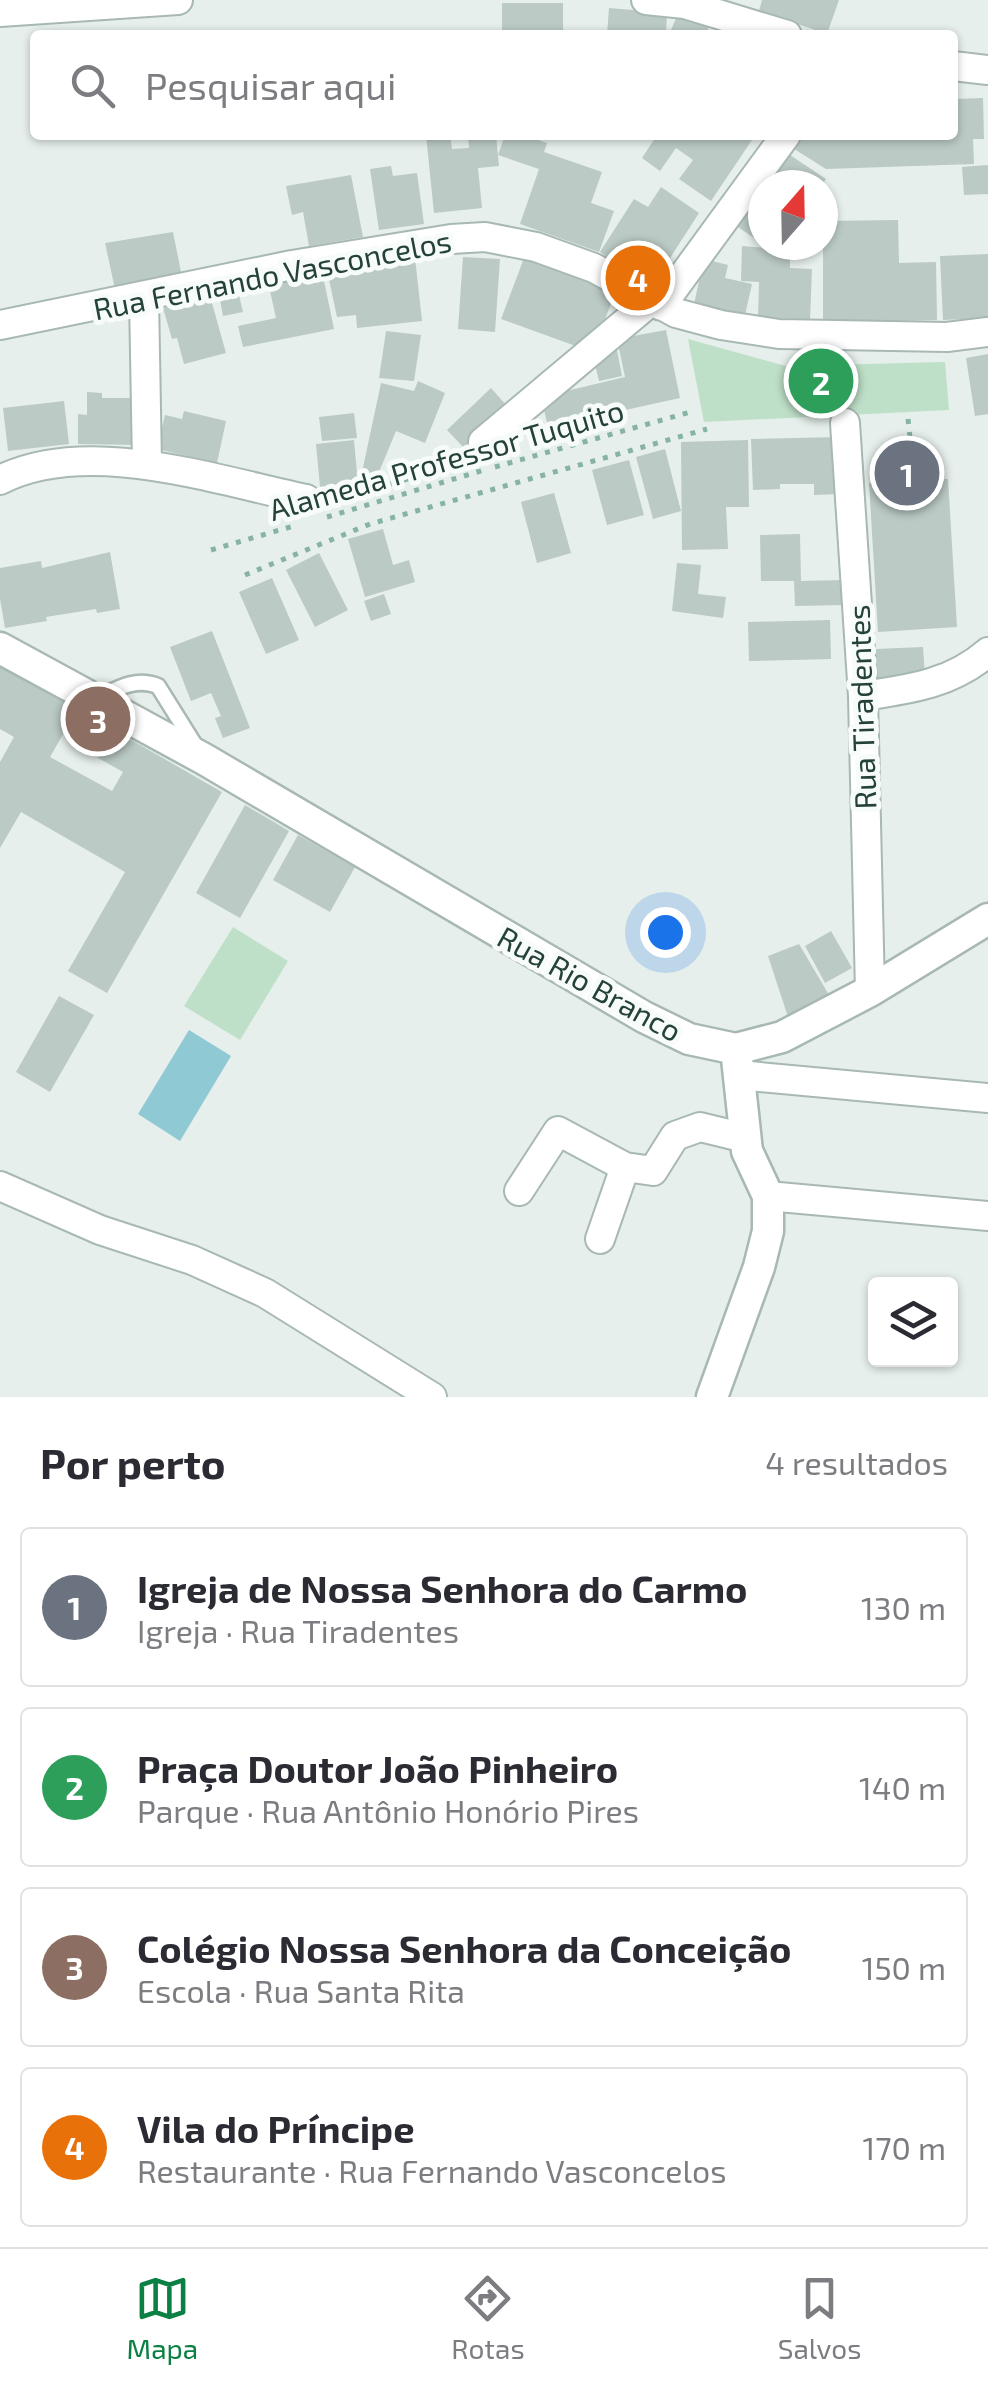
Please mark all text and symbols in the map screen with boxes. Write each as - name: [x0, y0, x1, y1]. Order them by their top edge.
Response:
- search box: [30, 30, 958, 140]
- icon: search: [65, 58, 120, 113]
- text: Pesquisar aqui: [145, 62, 396, 108]
- north arrow: [748, 170, 838, 260]
- street label: Rua Fernando Vasconcelos: [90, 222, 454, 326]
- pin: 4: [606, 240, 670, 316]
- pin: 2: [788, 344, 854, 418]
- street label: Alameda Professor Tuquito: [265, 391, 627, 527]
- pin: 1: [874, 436, 940, 510]
- street label: Rua Tiradentes: [839, 604, 883, 810]
- pin: 3: [66, 682, 130, 756]
- your location: [640, 907, 691, 958]
- street label: Rua Rio Branco: [492, 918, 688, 1048]
- map controls: [868, 1277, 958, 1367]
- button: layers: [868, 1277, 958, 1367]
- text: Por perto: [40, 1437, 226, 1487]
- text: 4 resultados: [765, 1443, 948, 1481]
- text: Igreja de Nossa Senhora do Carmo: [137, 1565, 748, 1611]
- text: 1: [68, 1588, 81, 1626]
- text: 130 m: [861, 1588, 946, 1626]
- text: Igreja · Rua Tiradentes: [137, 1611, 459, 1649]
- text: Praça Doutor João Pinheiro: [137, 1745, 618, 1791]
- text: 2: [65, 1768, 84, 1806]
- text: 140 m: [859, 1768, 946, 1806]
- text: Parque · Rua Antônio Honório Pires: [137, 1791, 639, 1829]
- text: Colégio Nossa Senhora da Conceição: [137, 1925, 791, 1971]
- text: 3: [65, 1948, 84, 1986]
- text: 150 m: [862, 1948, 946, 1986]
- text: Escola · Rua Santa Rita: [137, 1971, 465, 2009]
- text: Vila do Príncipe: [137, 2105, 415, 2151]
- text: 4: [64, 2128, 85, 2166]
- text: 170 m: [862, 2128, 946, 2166]
- text: Restaurante · Rua Fernando Vasconcelos: [137, 2151, 726, 2189]
- tab: Mapa: [127, 2271, 198, 2365]
- tab: Rotas: [451, 2271, 525, 2365]
- tab: Salvos: [778, 2271, 861, 2365]

